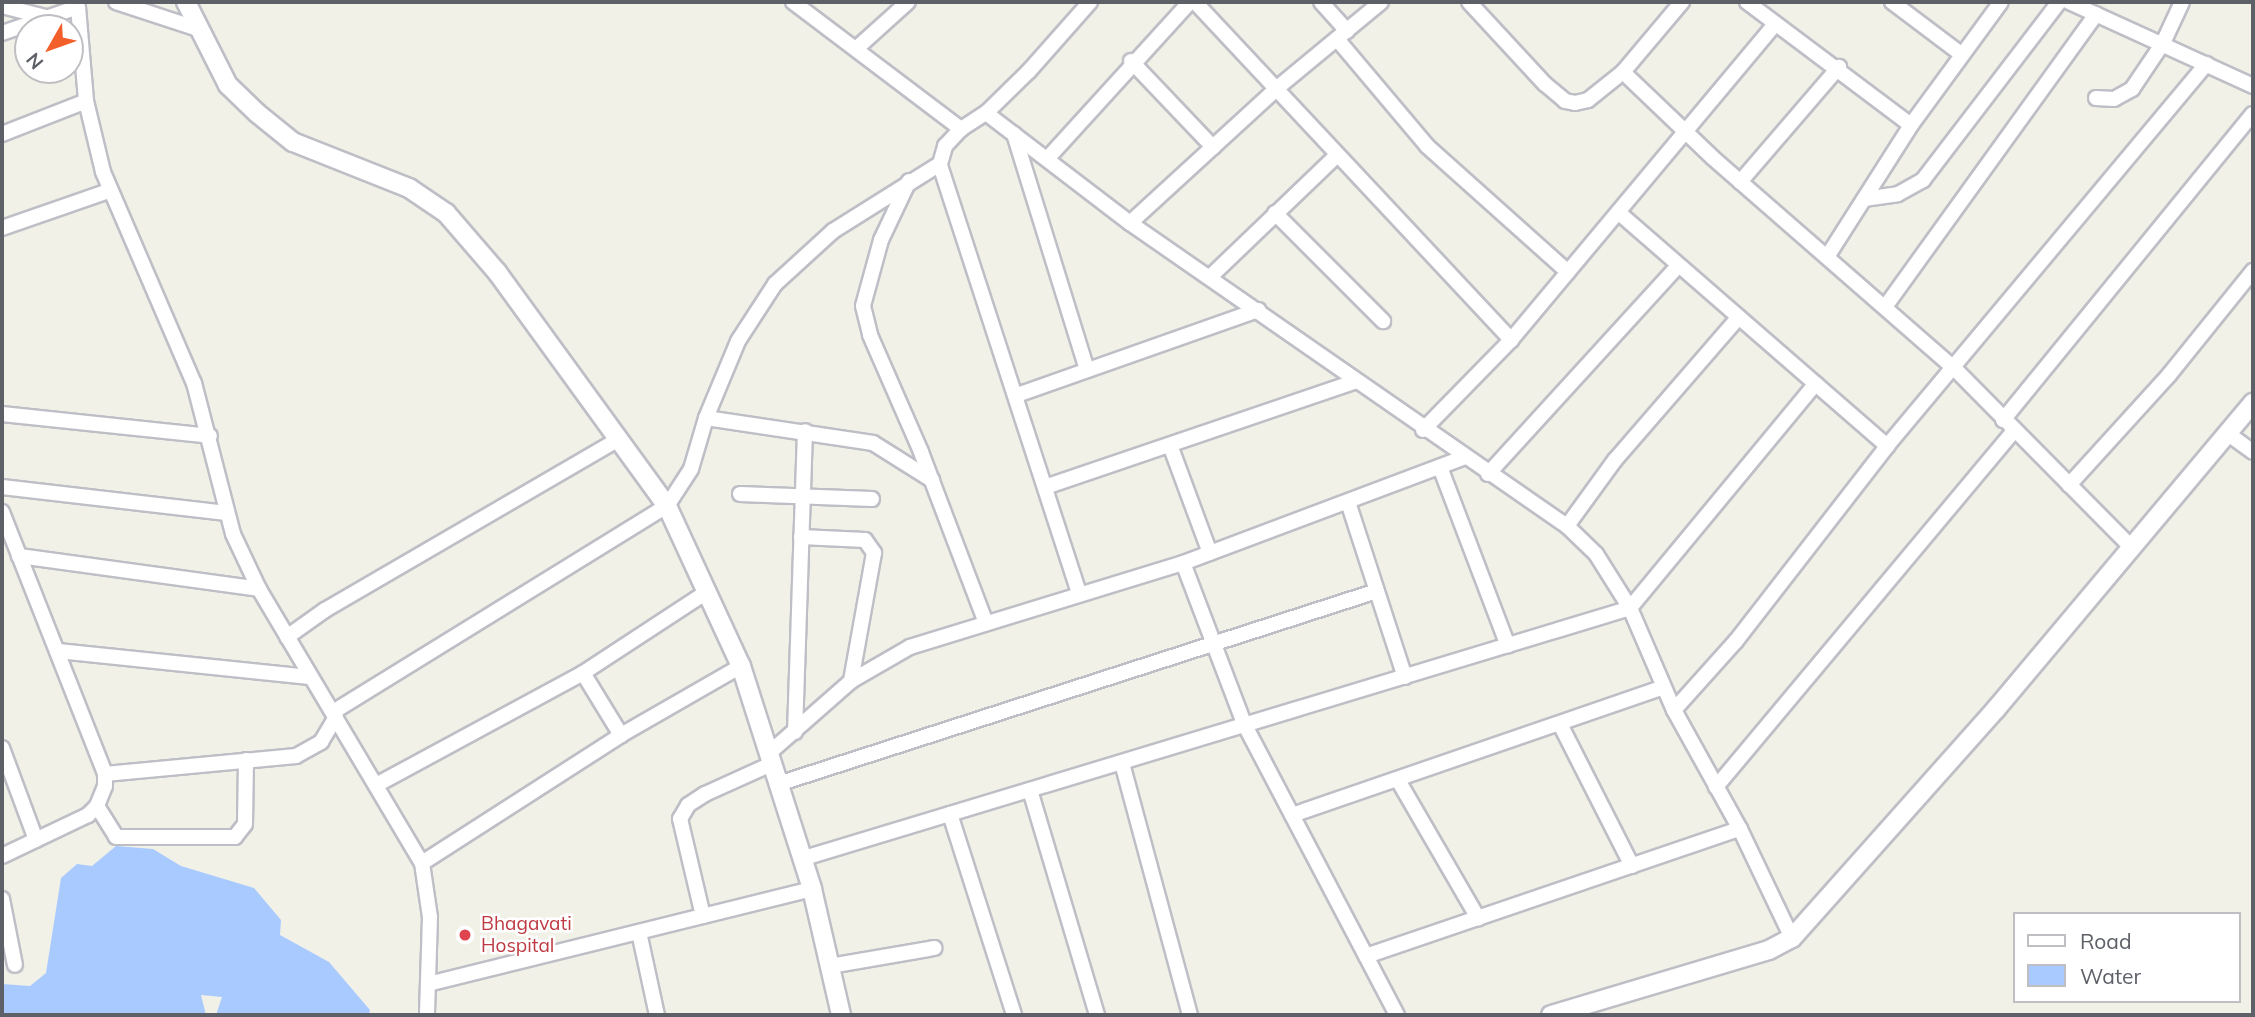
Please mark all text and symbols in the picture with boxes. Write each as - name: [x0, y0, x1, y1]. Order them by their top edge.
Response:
- north arrow: [14, 14, 84, 84]
- text: N: [21, 48, 48, 74]
- legend: [2014, 912, 2241, 1003]
- place label: Bhagavati Hospital: [481, 913, 572, 957]
- marker: Bhagavati Hospital: [455, 925, 475, 945]
- text: Road: [2080, 928, 2131, 954]
- text: Water: [2080, 963, 2141, 989]

